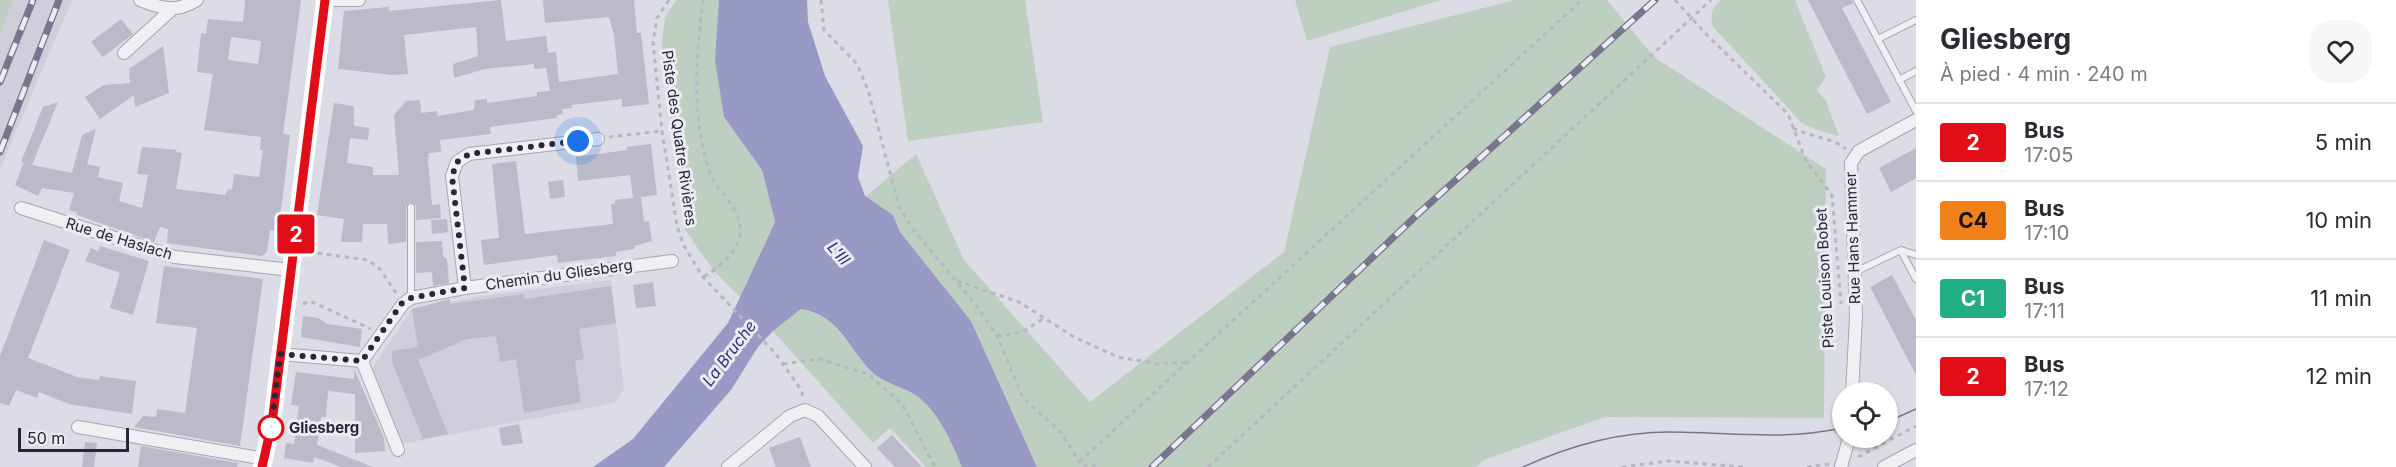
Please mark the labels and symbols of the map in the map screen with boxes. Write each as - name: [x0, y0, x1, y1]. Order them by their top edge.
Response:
- street label: Piste des Quatre Rivières: [658, 49, 701, 227]
- your location: [563, 126, 593, 156]
- street label: Rue Hans Hammer: [1841, 171, 1864, 304]
- street label: Piste Louison Bobet: [1811, 207, 1838, 349]
- street label: Rue de Haslach: [63, 213, 175, 264]
- line badge: 2: [276, 214, 316, 254]
- water label: L'Ill: [823, 237, 855, 269]
- street label: Chemin du Gliesberg: [484, 255, 634, 294]
- water label: La Bruche: [698, 316, 760, 390]
- marker: Gliesberg: [258, 415, 284, 441]
- place label: Gliesberg: [289, 418, 359, 437]
- scale bar: [18, 425, 129, 452]

